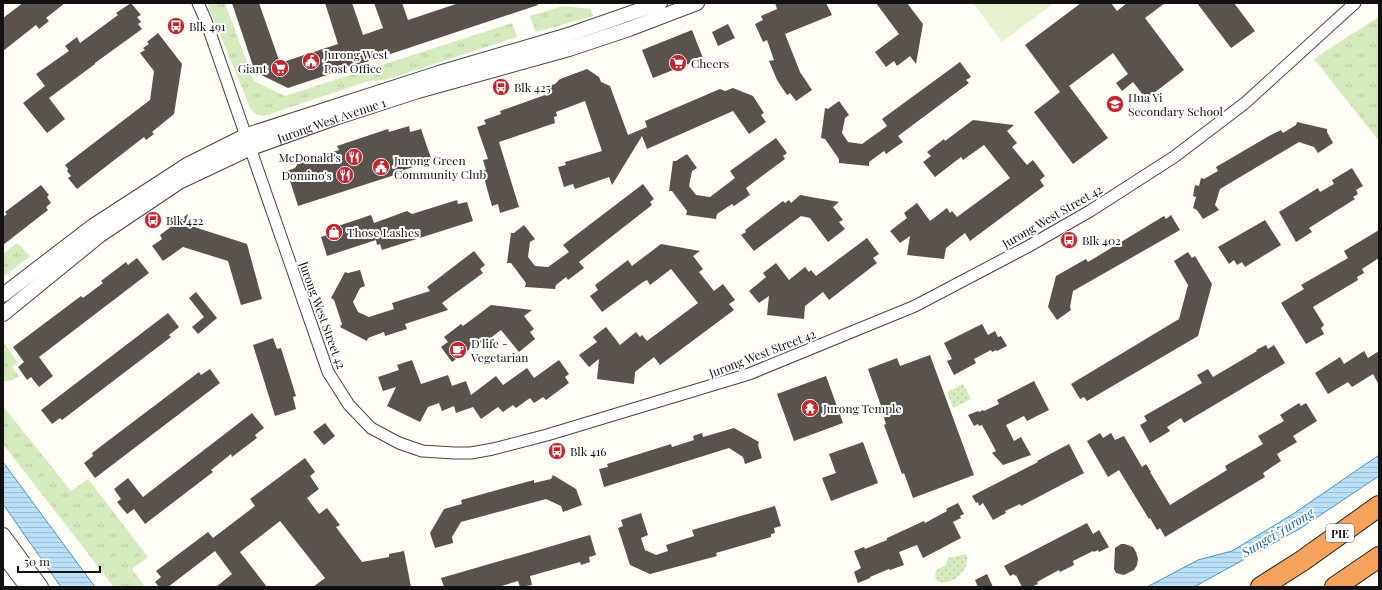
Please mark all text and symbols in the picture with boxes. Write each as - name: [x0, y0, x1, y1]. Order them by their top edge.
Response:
- bus stop icon: Blk 491: [166, 16, 186, 36]
- place label: Blk 491: [189, 18, 226, 34]
- place label: Jurong West Post Office: [323, 46, 389, 76]
- public building icon: Jurong West Post Office: [301, 51, 321, 71]
- supermarket icon: Cheers: [668, 53, 688, 73]
- place label: Cheers: [691, 55, 729, 71]
- supermarket icon: Giant: [270, 58, 290, 78]
- place label: Giant: [238, 60, 268, 76]
- bus stop icon: Blk 425: [491, 77, 511, 97]
- place label: Blk 425: [514, 79, 551, 95]
- place label: Hua Yi Secondary School: [1128, 89, 1224, 119]
- street label: Jurong West Avenue 1: [274, 94, 388, 146]
- school or university icon: Hua Yi Secondary School: [1105, 94, 1125, 114]
- restaurant icon: McDonald's: [344, 147, 364, 167]
- place label: McDonald's: [279, 149, 341, 165]
- place label: Jurong Green Community Club: [393, 152, 486, 182]
- public building icon: Jurong Green Community Club: [371, 157, 391, 177]
- restaurant icon: Domino's: [335, 165, 355, 185]
- place label: Domino's: [281, 167, 332, 183]
- street label: Jurong West Street 42: [998, 181, 1105, 252]
- bus stop icon: Blk 422: [143, 210, 163, 230]
- place label: Blk 422: [166, 212, 204, 228]
- shop icon: Those Lashes: [324, 222, 344, 242]
- place label: Those Lashes: [347, 224, 419, 240]
- bus stop icon: Blk 402: [1059, 230, 1079, 250]
- place label: Blk 402: [1082, 232, 1121, 248]
- street label: Jurong West Street 42: [296, 258, 350, 371]
- street label: Jurong West Street 42: [705, 325, 818, 381]
- place label: D'life - Vegetarian: [470, 335, 528, 365]
- cafe icon: D'life - Vegetarian: [448, 340, 468, 360]
- temple icon: Jurong Temple: [800, 398, 820, 418]
- place label: Jurong Temple: [822, 400, 902, 416]
- bus stop icon: Blk 416: [547, 441, 567, 461]
- place label: Blk 416: [570, 443, 607, 459]
- water label: Sungei Jurong: [1237, 503, 1317, 561]
- road number: PIE: [1326, 524, 1354, 542]
- scale bar: [18, 548, 100, 574]
- text: 50 m: [24, 553, 50, 569]

